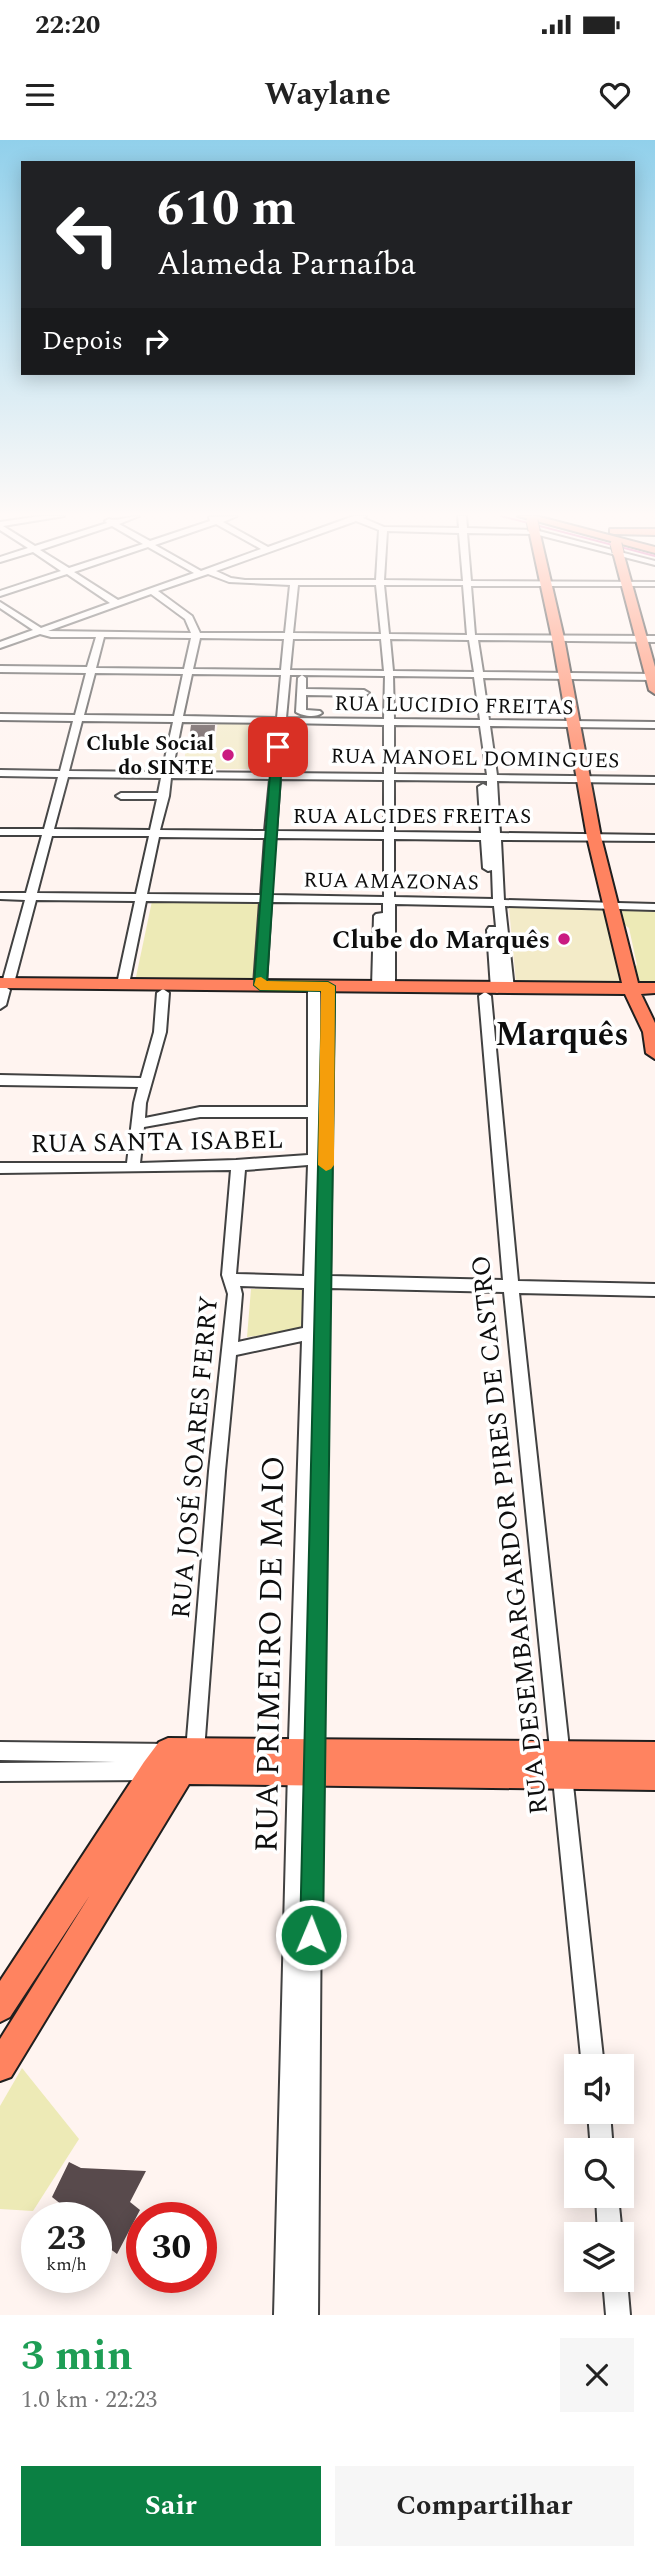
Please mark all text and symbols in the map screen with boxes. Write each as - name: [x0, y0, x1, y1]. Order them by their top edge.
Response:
- text: 22:20: [35, 5, 100, 45]
- text: Waylane: [264, 70, 391, 119]
- icon: menu: [21, 76, 59, 114]
- icon: heart: [596, 76, 634, 114]
- text: 610 m: [157, 172, 296, 247]
- icon: left: [42, 189, 133, 280]
- text: Alameda Parnaíba: [157, 240, 416, 289]
- text: Depois: [42, 321, 123, 361]
- icon: right: [137, 322, 175, 360]
- street label: RUA LUCIDIO FREITAS: [334, 688, 574, 724]
- pin: [248, 717, 308, 777]
- place label: Cluble Social do SINTE: [86, 728, 214, 784]
- icon: arrive: [259, 728, 297, 766]
- street label: RUA MANOEL DOMINGUES: [330, 740, 620, 778]
- marker: Cluble Social do SINTE: [220, 747, 236, 763]
- street label: RUA ALCIDES FREITAS: [293, 801, 531, 833]
- street label: RUA AMAZONAS: [303, 864, 479, 900]
- place label: Clube do Marquês: [332, 920, 550, 960]
- marker: Clube do Marquês: [556, 931, 572, 947]
- district label: Marquês: [495, 1010, 629, 1060]
- street label: RUA SANTA ISABEL: [30, 1120, 284, 1164]
- street label: RUA DESEMBARGARDOR PIRES DE CASTRO: [461, 1253, 559, 1816]
- street label: RUA JOSÉ SOARES FERRY: [161, 1294, 229, 1620]
- street label: RUA PRIMEIRO DE MAIO: [243, 1455, 298, 1853]
- position arrow: [274, 1898, 348, 1972]
- map controls: [564, 2054, 634, 2292]
- button: sound: [564, 2054, 634, 2124]
- button: search: [564, 2138, 634, 2208]
- speed limit sign: 30: [126, 2202, 217, 2293]
- text: 23: [47, 2212, 86, 2265]
- button: layers: [564, 2222, 634, 2292]
- text: km/h: [46, 2251, 87, 2278]
- text: 3 min: [21, 2325, 133, 2388]
- button: close: [560, 2338, 634, 2412]
- text: 1.0 km · 22:23: [21, 2383, 157, 2418]
- button: Sair: [21, 2466, 321, 2546]
- button: Compartilhar: [335, 2466, 634, 2546]

